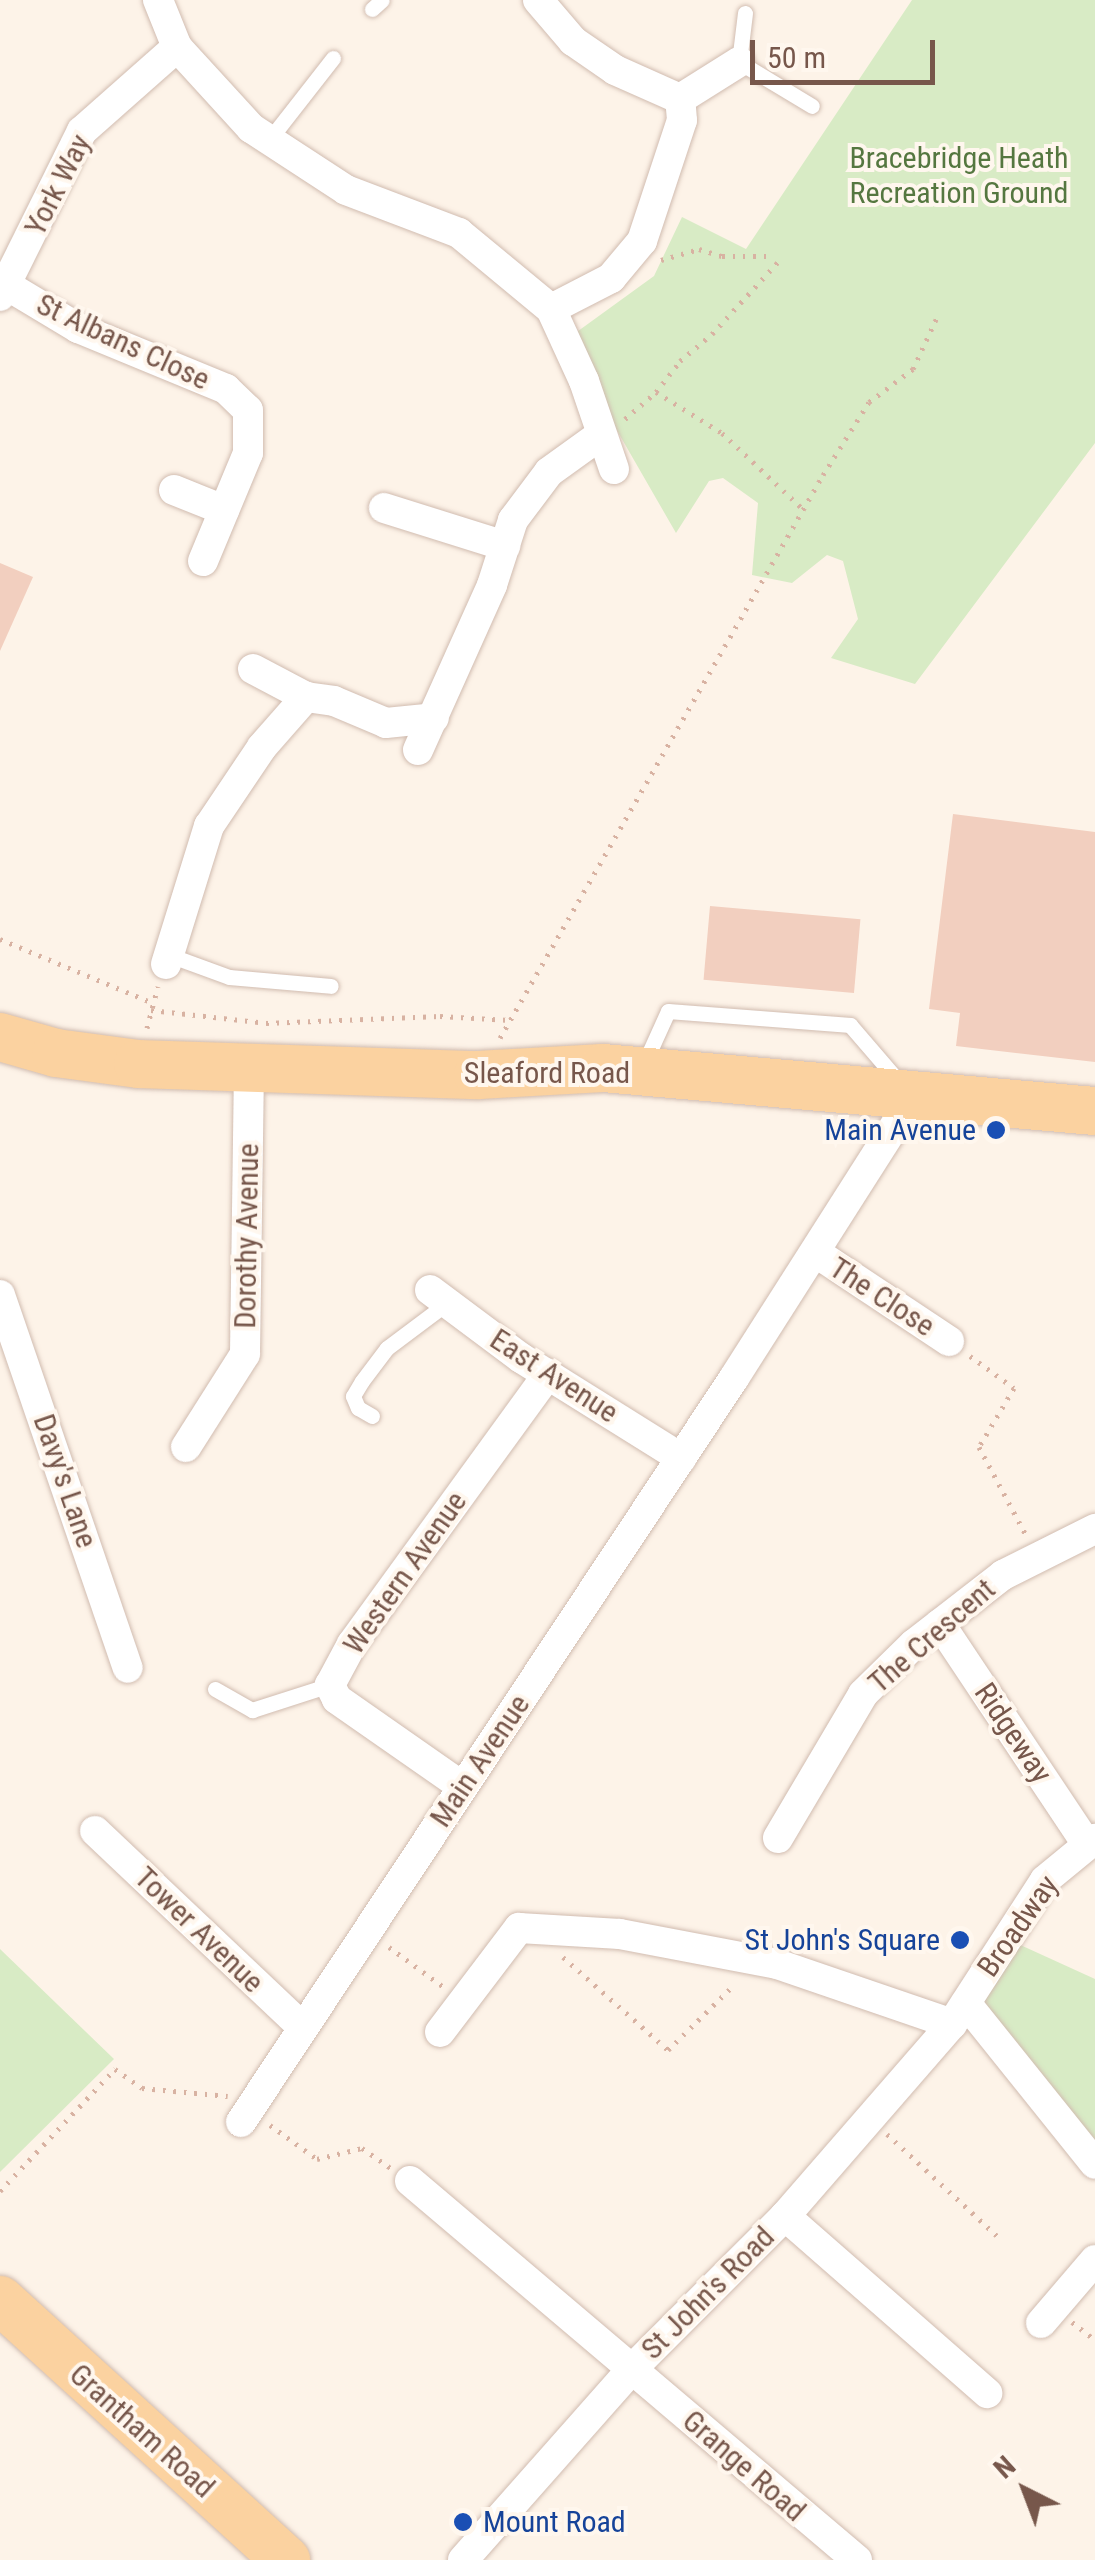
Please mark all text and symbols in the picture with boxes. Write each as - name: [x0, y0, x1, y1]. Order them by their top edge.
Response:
- scale bar: [755, 20, 940, 82]
- text: 50 m: [767, 40, 826, 75]
- street label: York Way: [17, 129, 99, 241]
- park label: Bracebridge Heath Recreation Ground: [849, 140, 1069, 210]
- street label: St Albans Close: [31, 286, 215, 398]
- street label: Sleaford Road: [464, 1055, 630, 1091]
- place label: Main Avenue: [824, 1112, 976, 1148]
- marker: Main Avenue: [985, 1119, 1007, 1141]
- street label: Dorothy Avenue: [227, 1143, 267, 1329]
- street label: The Close: [823, 1250, 941, 1344]
- street label: East Avenue: [483, 1321, 625, 1431]
- street label: Davy's Lane: [25, 1410, 105, 1552]
- street label: Western Avenue: [336, 1485, 474, 1661]
- street label: The Crescent: [861, 1571, 1003, 1701]
- street label: Ridgeway: [967, 1676, 1059, 1790]
- street label: Main Avenue: [423, 1688, 537, 1834]
- street label: Tower Avenue: [127, 1860, 271, 2000]
- street label: Broadway: [970, 1868, 1066, 1984]
- place label: St John's Square: [745, 1922, 940, 1958]
- marker: St John's Square: [949, 1929, 971, 1951]
- street label: St John's Road: [634, 2219, 782, 2367]
- street label: Grantham Road: [62, 2357, 222, 2505]
- street label: Grange Road: [675, 2403, 813, 2529]
- north arrow: [975, 2440, 1075, 2540]
- text: N: [987, 2449, 1022, 2485]
- place label: Mount Road: [483, 2504, 626, 2540]
- marker: Mount Road: [452, 2511, 474, 2533]

